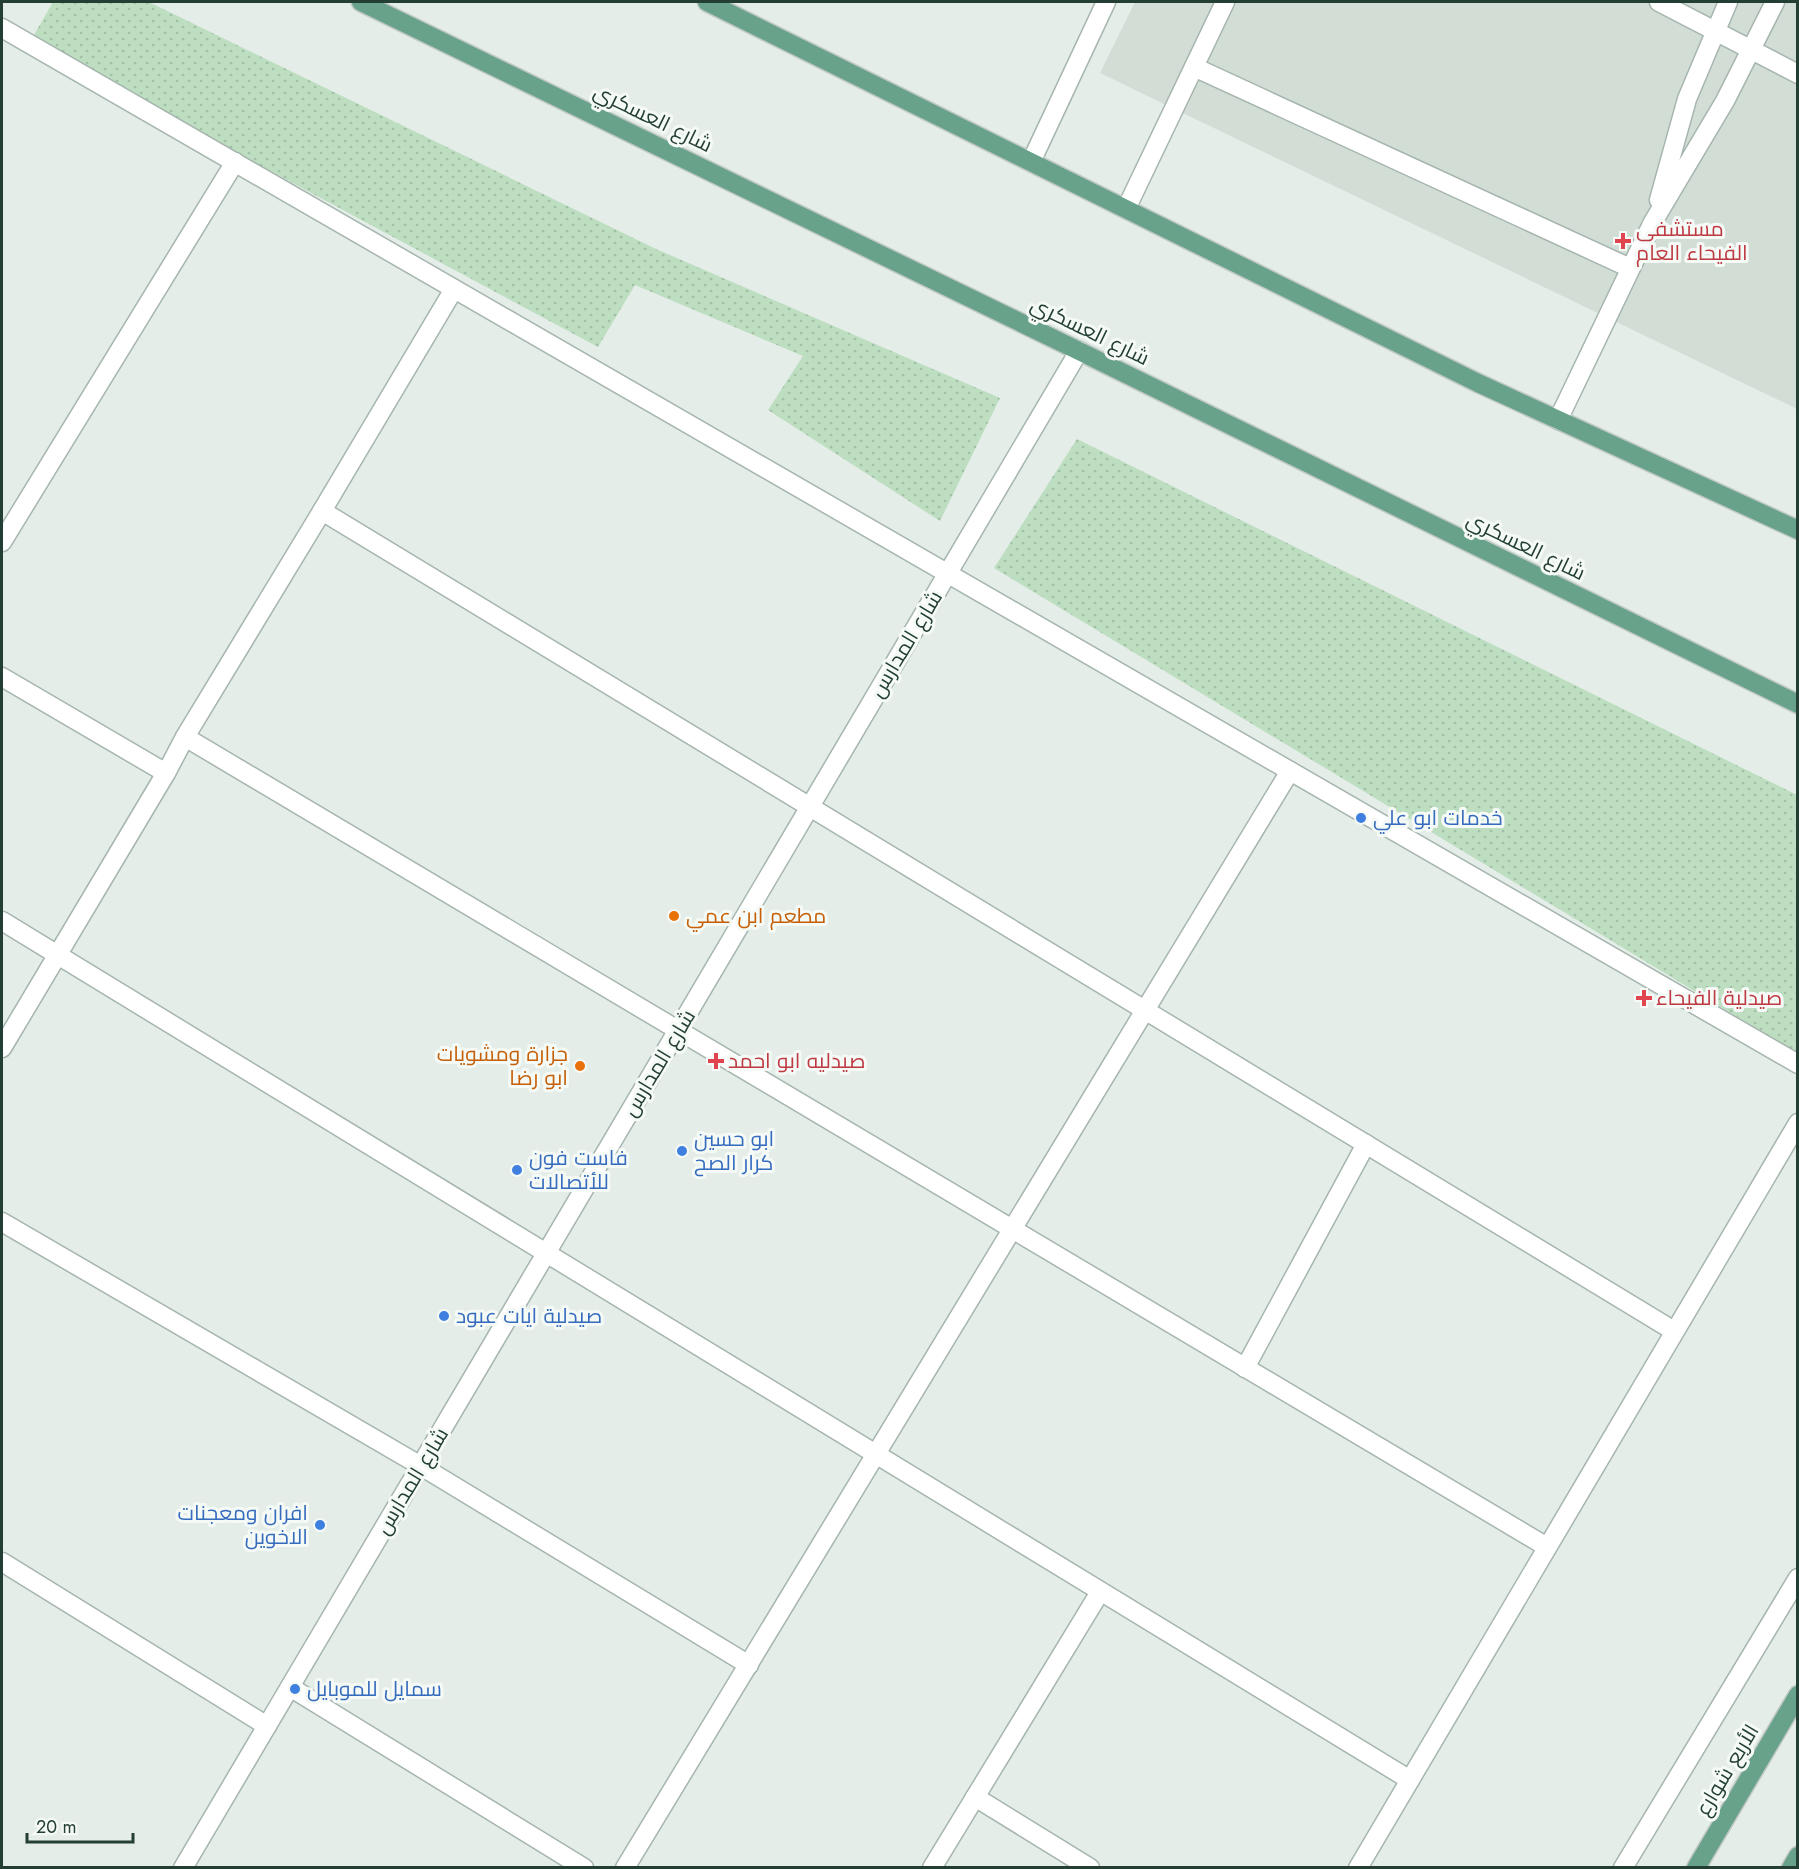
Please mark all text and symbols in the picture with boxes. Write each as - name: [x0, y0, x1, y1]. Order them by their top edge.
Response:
- street label: شارع العسكري: [588, 76, 717, 161]
- place label: مستشفى الفيحاء العام: [1636, 214, 1748, 268]
- marker: مستشفى الفيحاء العام: [1614, 232, 1632, 250]
- street label: شارع العسكري: [1025, 289, 1154, 374]
- street label: شارع العسكري: [1461, 504, 1590, 589]
- street label: شارع المدارس: [862, 585, 950, 703]
- place label: خدمات ابو علي: [1373, 803, 1503, 834]
- marker: خدمات ابو علي: [1354, 811, 1368, 825]
- place label: مطعم ابن عمي: [686, 901, 826, 932]
- marker: مطعم ابن عمي: [667, 909, 681, 923]
- place label: صيدلية الفيحاء: [1656, 983, 1782, 1013]
- marker: صيدلية الفيحاء: [1637, 991, 1651, 1005]
- street label: شارع المدارس: [615, 1004, 703, 1122]
- place label: جزارة ومشويات ابو رضا: [437, 1039, 568, 1093]
- place label: صيدليه ابو احمد: [728, 1046, 865, 1076]
- marker: صيدليه ابو احمد: [709, 1054, 723, 1068]
- marker: جزارة ومشويات ابو رضا: [573, 1059, 587, 1073]
- place label: ابو حسين كرار الصح: [694, 1124, 774, 1178]
- place label: فاست فون للأتصالات: [529, 1143, 628, 1197]
- marker: ابو حسين كرار الصح: [675, 1144, 689, 1158]
- marker: فاست فون للأتصالات: [510, 1163, 524, 1177]
- place label: صيدلية ايات عبود: [456, 1301, 602, 1331]
- marker: صيدلية ايات عبود: [437, 1309, 451, 1323]
- street label: شارع المدارس: [368, 1422, 456, 1540]
- place label: افران ومعجنات الاخوين: [177, 1498, 308, 1552]
- marker: افران ومعجنات الاخوين: [313, 1518, 327, 1532]
- place label: سمايل للموبايل: [307, 1674, 442, 1704]
- marker: سمايل للموبايل: [288, 1682, 302, 1696]
- street label: الأربع شوارع: [1688, 1719, 1766, 1821]
- scale bar: [27, 1806, 134, 1844]
- text: 20 m: [36, 1814, 76, 1840]

